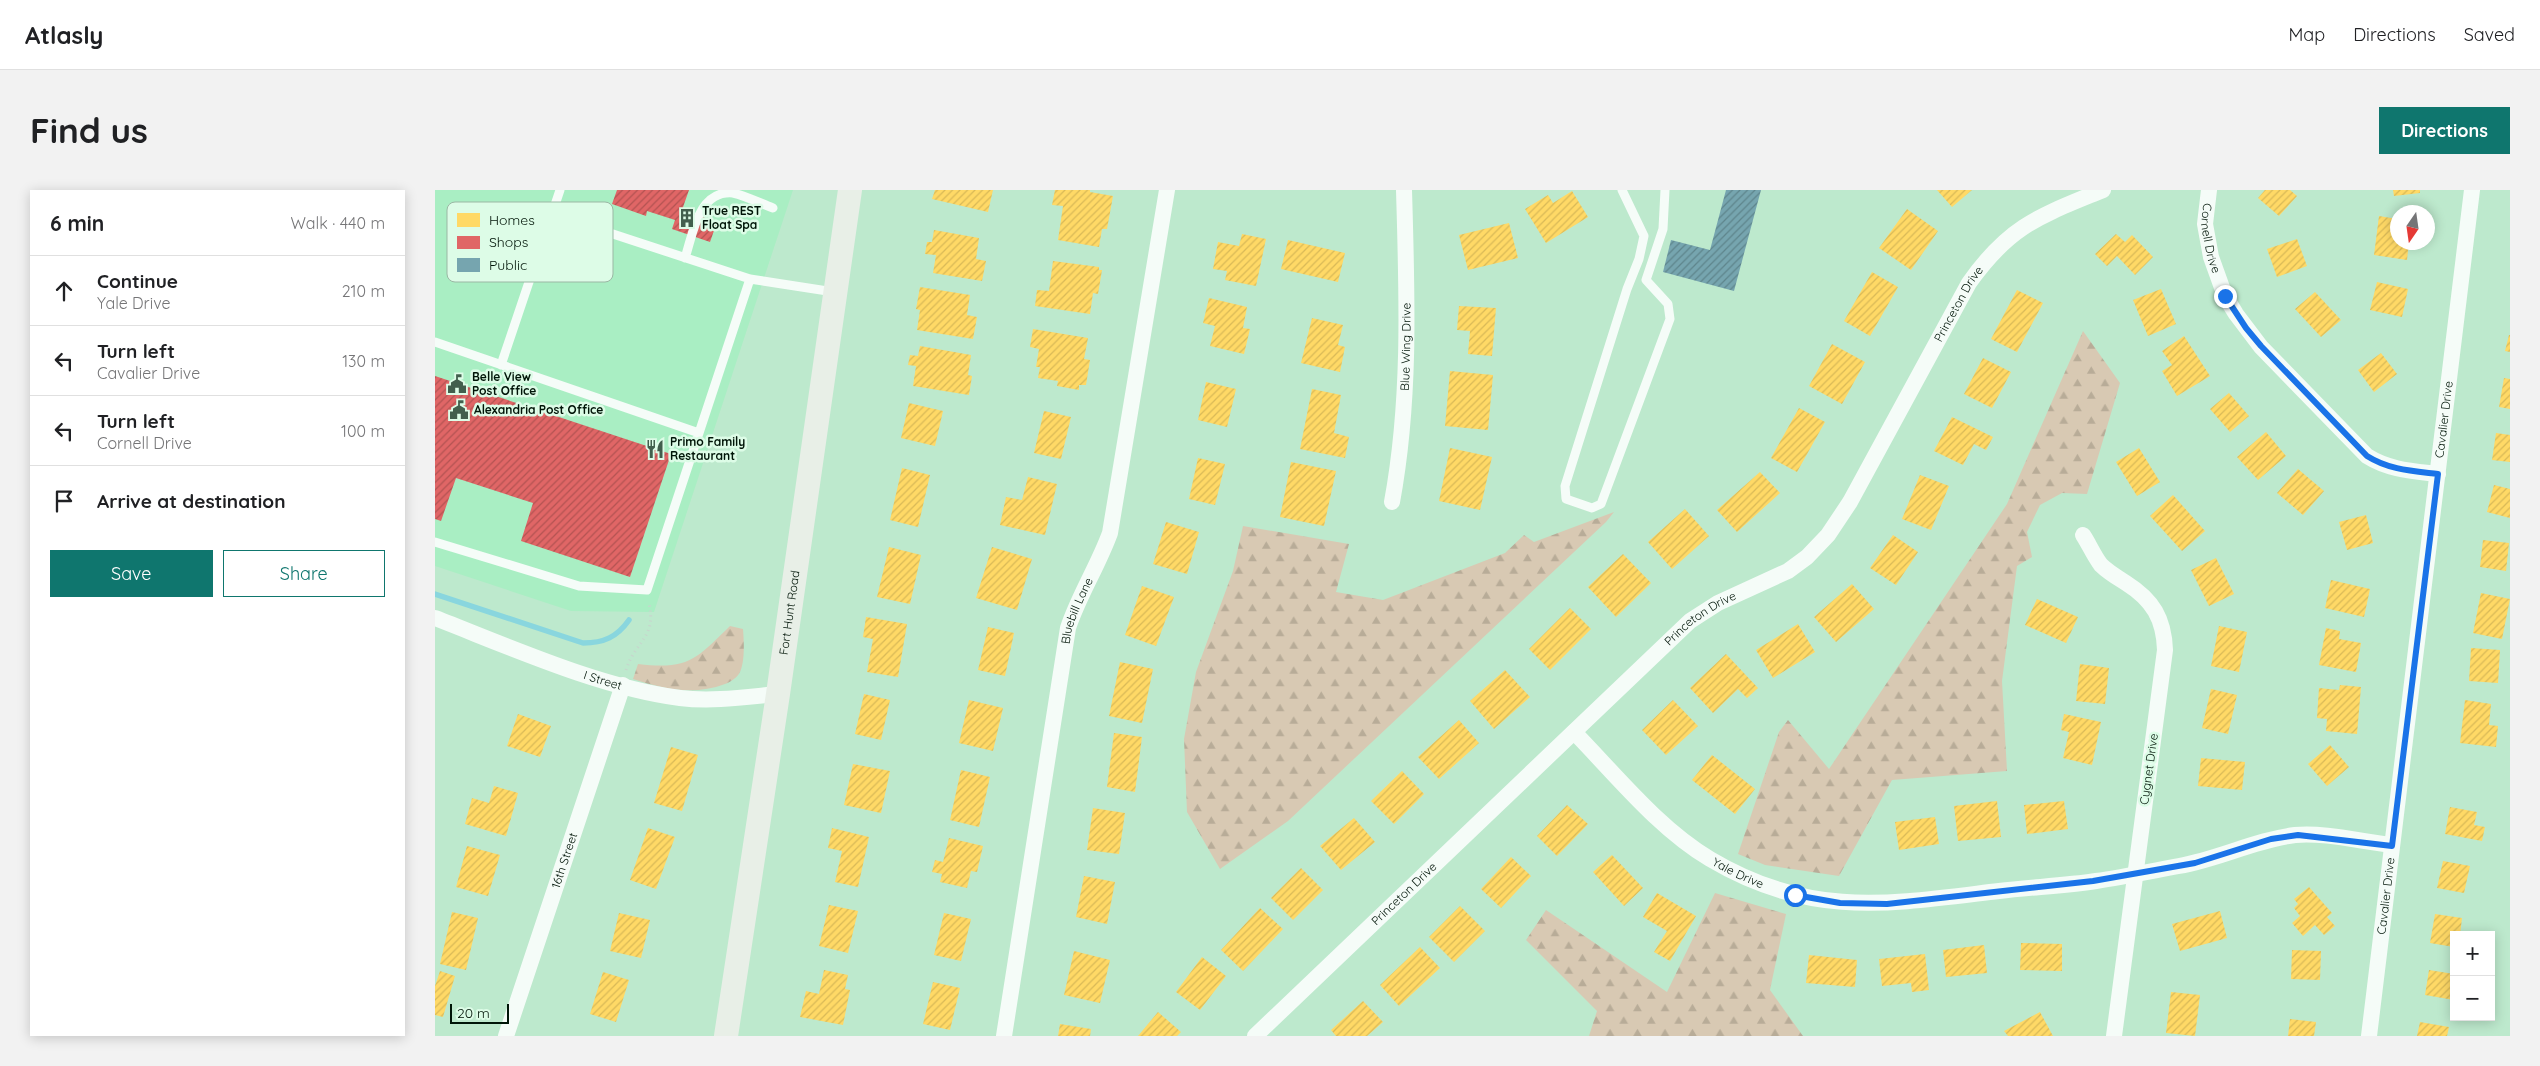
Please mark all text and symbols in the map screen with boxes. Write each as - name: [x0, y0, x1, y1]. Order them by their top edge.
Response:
- text: Atlasly: [25, 20, 103, 50]
- text: Map: [2288, 23, 2325, 46]
- text: Directions: [2353, 23, 2436, 46]
- text: Saved: [2464, 23, 2515, 46]
- button: Directions: [2379, 107, 2510, 154]
- text: Find us: [30, 108, 148, 152]
- legend: [447, 202, 613, 282]
- place label: True REST Float Spa: [702, 203, 762, 232]
- street label: Cornell Drive: [2198, 203, 2224, 275]
- north arrow: [2390, 205, 2435, 250]
- building icon: True REST Float Spa: [676, 207, 698, 229]
- text: 6 min: [50, 210, 104, 236]
- text: Homes: [489, 211, 535, 229]
- text: Walk · 440 m: [291, 213, 385, 233]
- text: Shops: [489, 233, 528, 251]
- text: Public: [489, 256, 527, 274]
- street label: Princeton Drive: [1931, 263, 1986, 344]
- text: Continue: [97, 269, 178, 293]
- icon: ahead: [50, 277, 78, 305]
- text: 210 m: [342, 281, 385, 301]
- route end: [2214, 285, 2237, 308]
- text: Yale Drive: [97, 293, 171, 313]
- street label: Blue Wing Drive: [1397, 302, 1414, 391]
- text: Turn left: [97, 339, 175, 363]
- icon: left: [50, 347, 78, 375]
- text: 130 m: [342, 351, 385, 371]
- text: Cavalier Drive: [97, 363, 200, 383]
- place label: Belle View Post Office: [472, 369, 536, 398]
- public building icon: Belle View Post Office: [446, 373, 468, 395]
- street label: Cavalier Drive: [2431, 380, 2456, 459]
- public building icon: Alexandria Post Office: [448, 399, 470, 421]
- place label: Alexandria Post Office: [474, 402, 603, 417]
- text: Turn left: [97, 409, 175, 433]
- icon: left: [50, 417, 78, 445]
- text: 100 m: [341, 421, 385, 441]
- text: Cornell Drive: [97, 433, 192, 453]
- place label: Primo Family Restaurant: [670, 434, 745, 463]
- restaurant icon: Primo Family Restaurant: [644, 438, 666, 460]
- icon: arrive: [50, 487, 78, 515]
- text: Arrive at destination: [97, 489, 286, 513]
- button: Save: [50, 550, 213, 597]
- button: Share: [223, 550, 385, 597]
- street label: Fort Hunt Road: [776, 569, 803, 656]
- street label: Bluebill Lane: [1058, 575, 1096, 645]
- street label: Princeton Drive: [1661, 588, 1738, 649]
- street label: I Street: [582, 667, 624, 693]
- street label: Cygnet Drive: [2136, 732, 2161, 806]
- street label: 16th Street: [548, 830, 580, 890]
- street label: Yale Drive: [1710, 854, 1766, 891]
- street label: Cavalier Drive: [2373, 856, 2398, 935]
- street label: Princeton Drive: [1368, 859, 1440, 928]
- route start: [1784, 884, 1807, 907]
- map controls: [2450, 931, 2495, 1021]
- button: +: [2450, 931, 2495, 976]
- button: −: [2450, 976, 2495, 1021]
- scale bar: [450, 1001, 509, 1024]
- text: 20 m: [457, 1004, 490, 1022]

